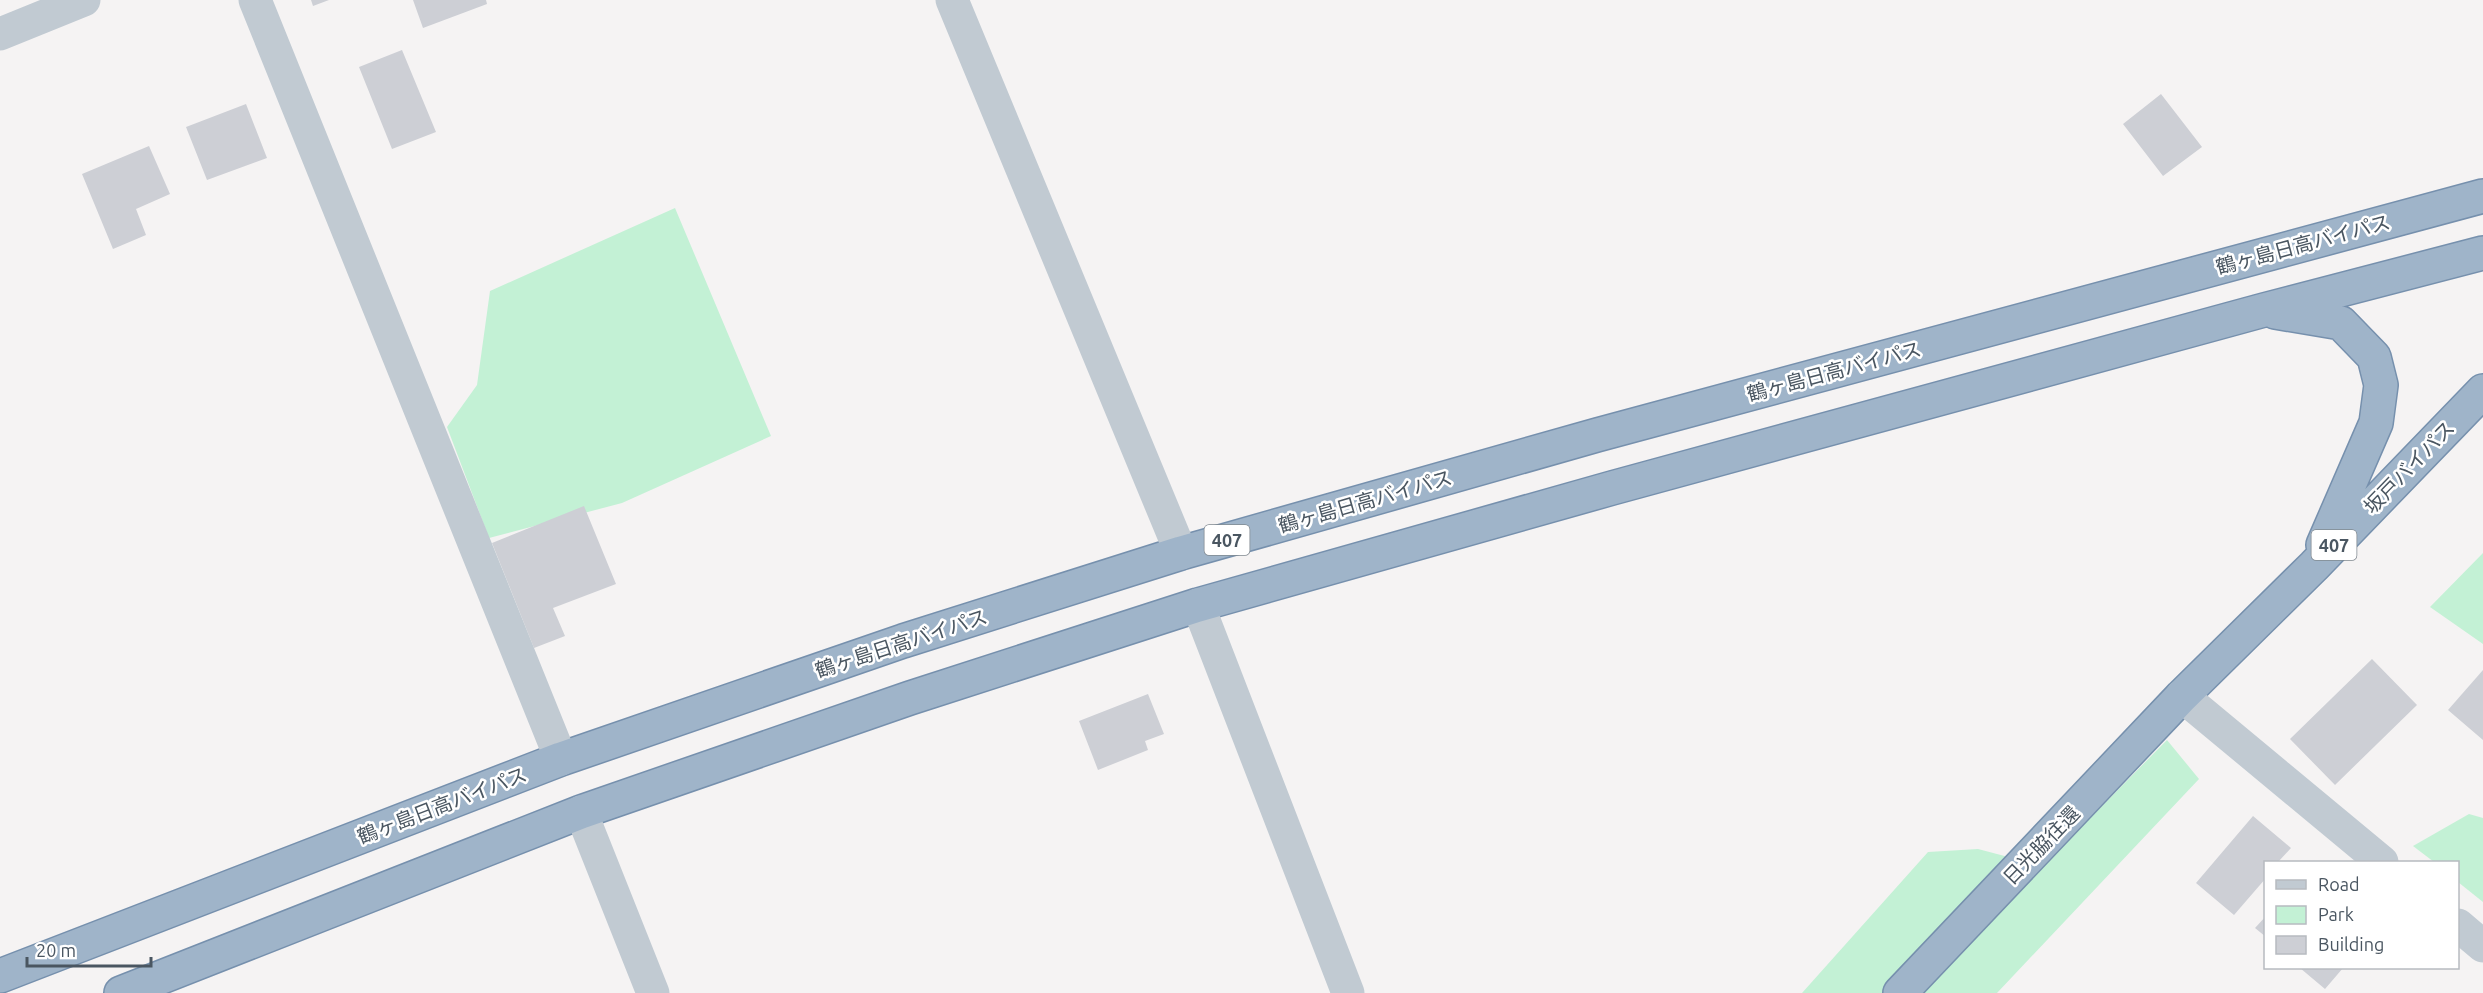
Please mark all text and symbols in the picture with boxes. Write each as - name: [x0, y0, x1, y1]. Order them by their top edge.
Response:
- street label: 鶴ヶ島日高バイパス: [2213, 210, 2393, 278]
- street label: 鶴ヶ島日高バイパス: [1744, 337, 1924, 405]
- street label: 坂戸バイパス: [2359, 416, 2459, 518]
- street label: 鶴ヶ島日高バイパス: [1276, 465, 1454, 537]
- road number: 407: [1204, 525, 1250, 555]
- road number: 407: [2312, 530, 2356, 560]
- street label: 鶴ヶ島日高バイパス: [812, 604, 990, 682]
- street label: 鶴ヶ島日高バイパス: [354, 762, 530, 848]
- street label: 日光脇往還: [1998, 801, 2084, 889]
- legend: [2264, 861, 2459, 969]
- text: Road: [2318, 874, 2360, 894]
- text: Park: [2318, 904, 2354, 924]
- scale bar: [27, 930, 152, 968]
- text: Building: [2318, 934, 2384, 954]
- text: 20 m: [36, 940, 76, 960]

